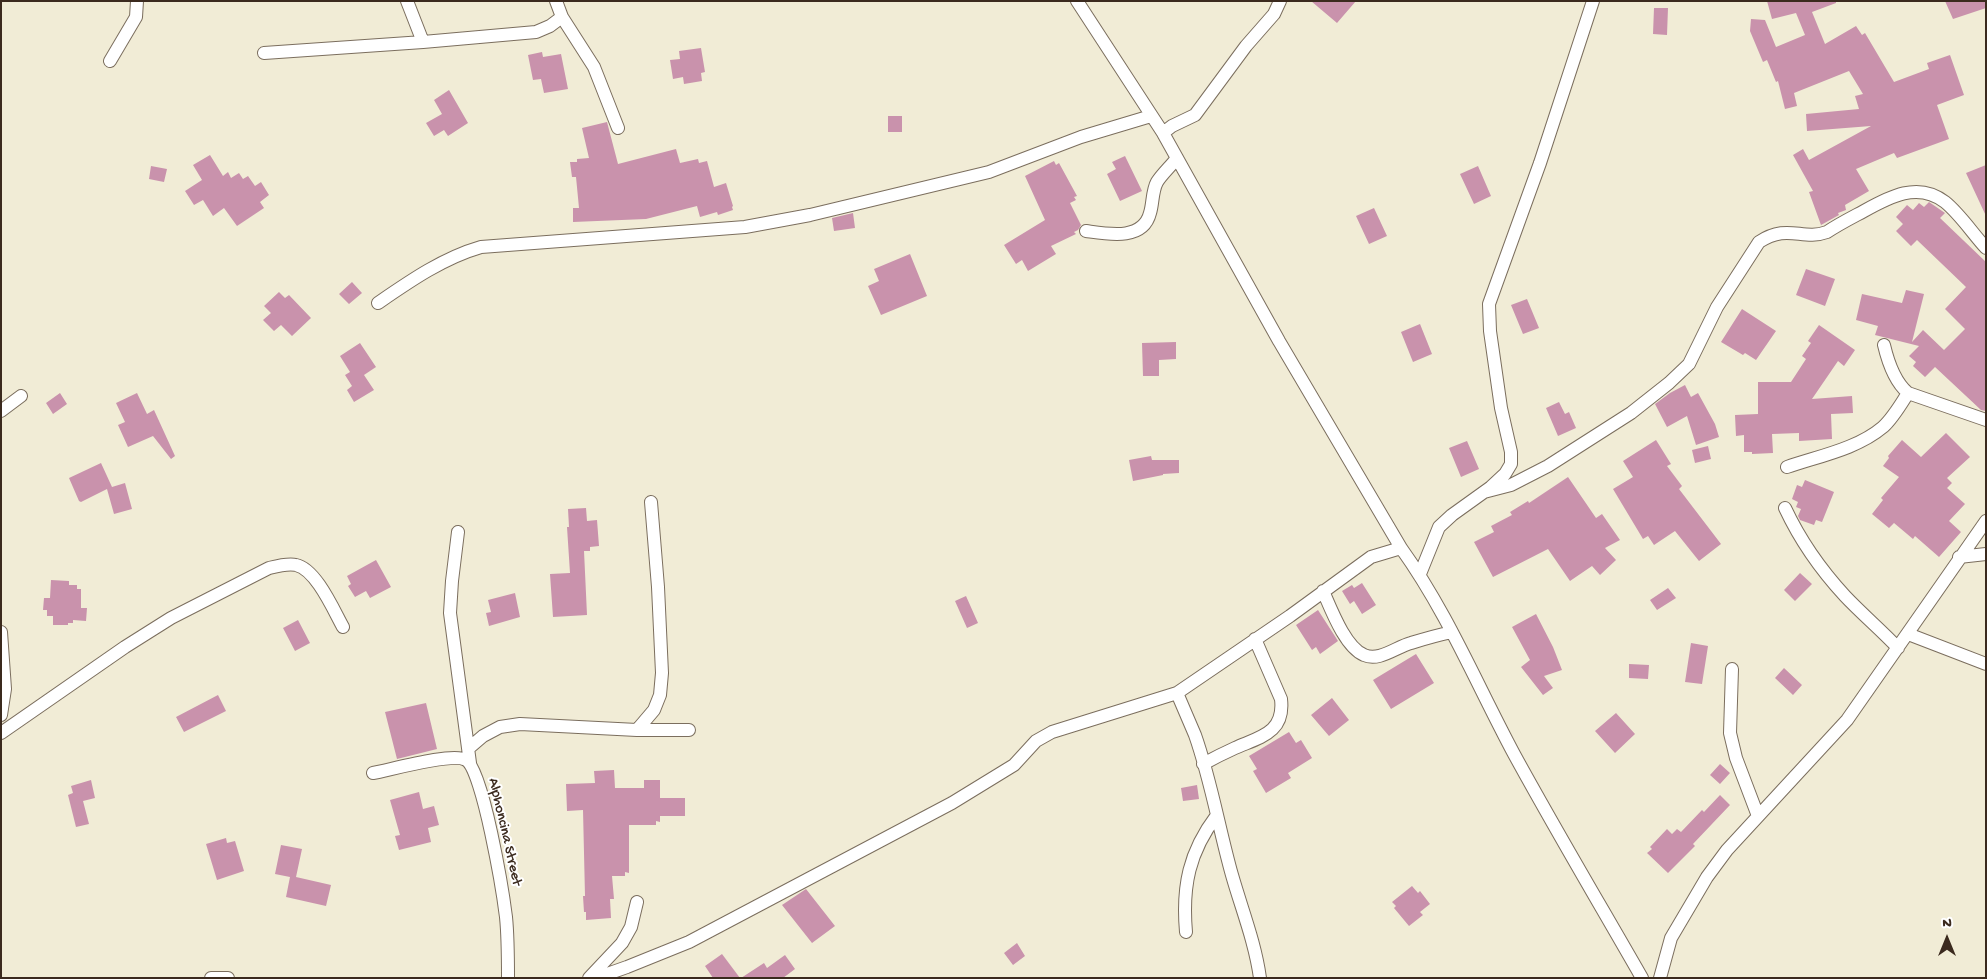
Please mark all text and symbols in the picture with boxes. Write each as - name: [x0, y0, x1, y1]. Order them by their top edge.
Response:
- street label: Alphoncina Street: [483, 776, 525, 888]
- north arrow: [1922, 914, 1972, 964]
- text: N: [1942, 915, 1952, 932]

